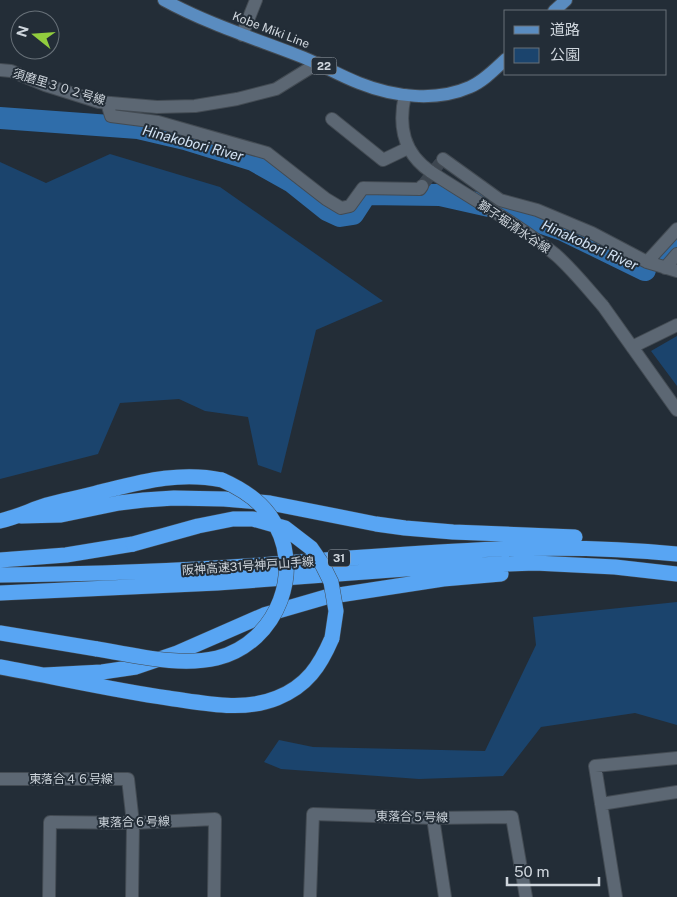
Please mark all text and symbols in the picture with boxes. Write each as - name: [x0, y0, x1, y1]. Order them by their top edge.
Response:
- street label: Kobe Miki Line: [230, 9, 312, 51]
- north arrow: [10, 10, 60, 60]
- legend: [504, 10, 667, 75]
- text: 道路: [550, 21, 580, 38]
- text: N: [13, 24, 32, 39]
- text: 公園: [550, 46, 580, 63]
- road number: 22: [312, 58, 336, 74]
- street label: 須磨里３０２号線: [11, 66, 107, 108]
- water label: Hinakobori River: [141, 122, 246, 164]
- street label: 獅子堀清水谷線: [475, 198, 553, 256]
- water label: Hinakobori River: [539, 217, 641, 274]
- road number: 31: [328, 550, 350, 566]
- street label: 阪神高速31号神戸山手線: [181, 554, 315, 578]
- street label: 東落合４６号線: [29, 772, 113, 786]
- street label: 東落合５号線: [376, 809, 448, 825]
- street label: 東落合６号線: [98, 814, 170, 830]
- scale bar: [507, 854, 600, 886]
- text: 50 m: [514, 863, 549, 880]

